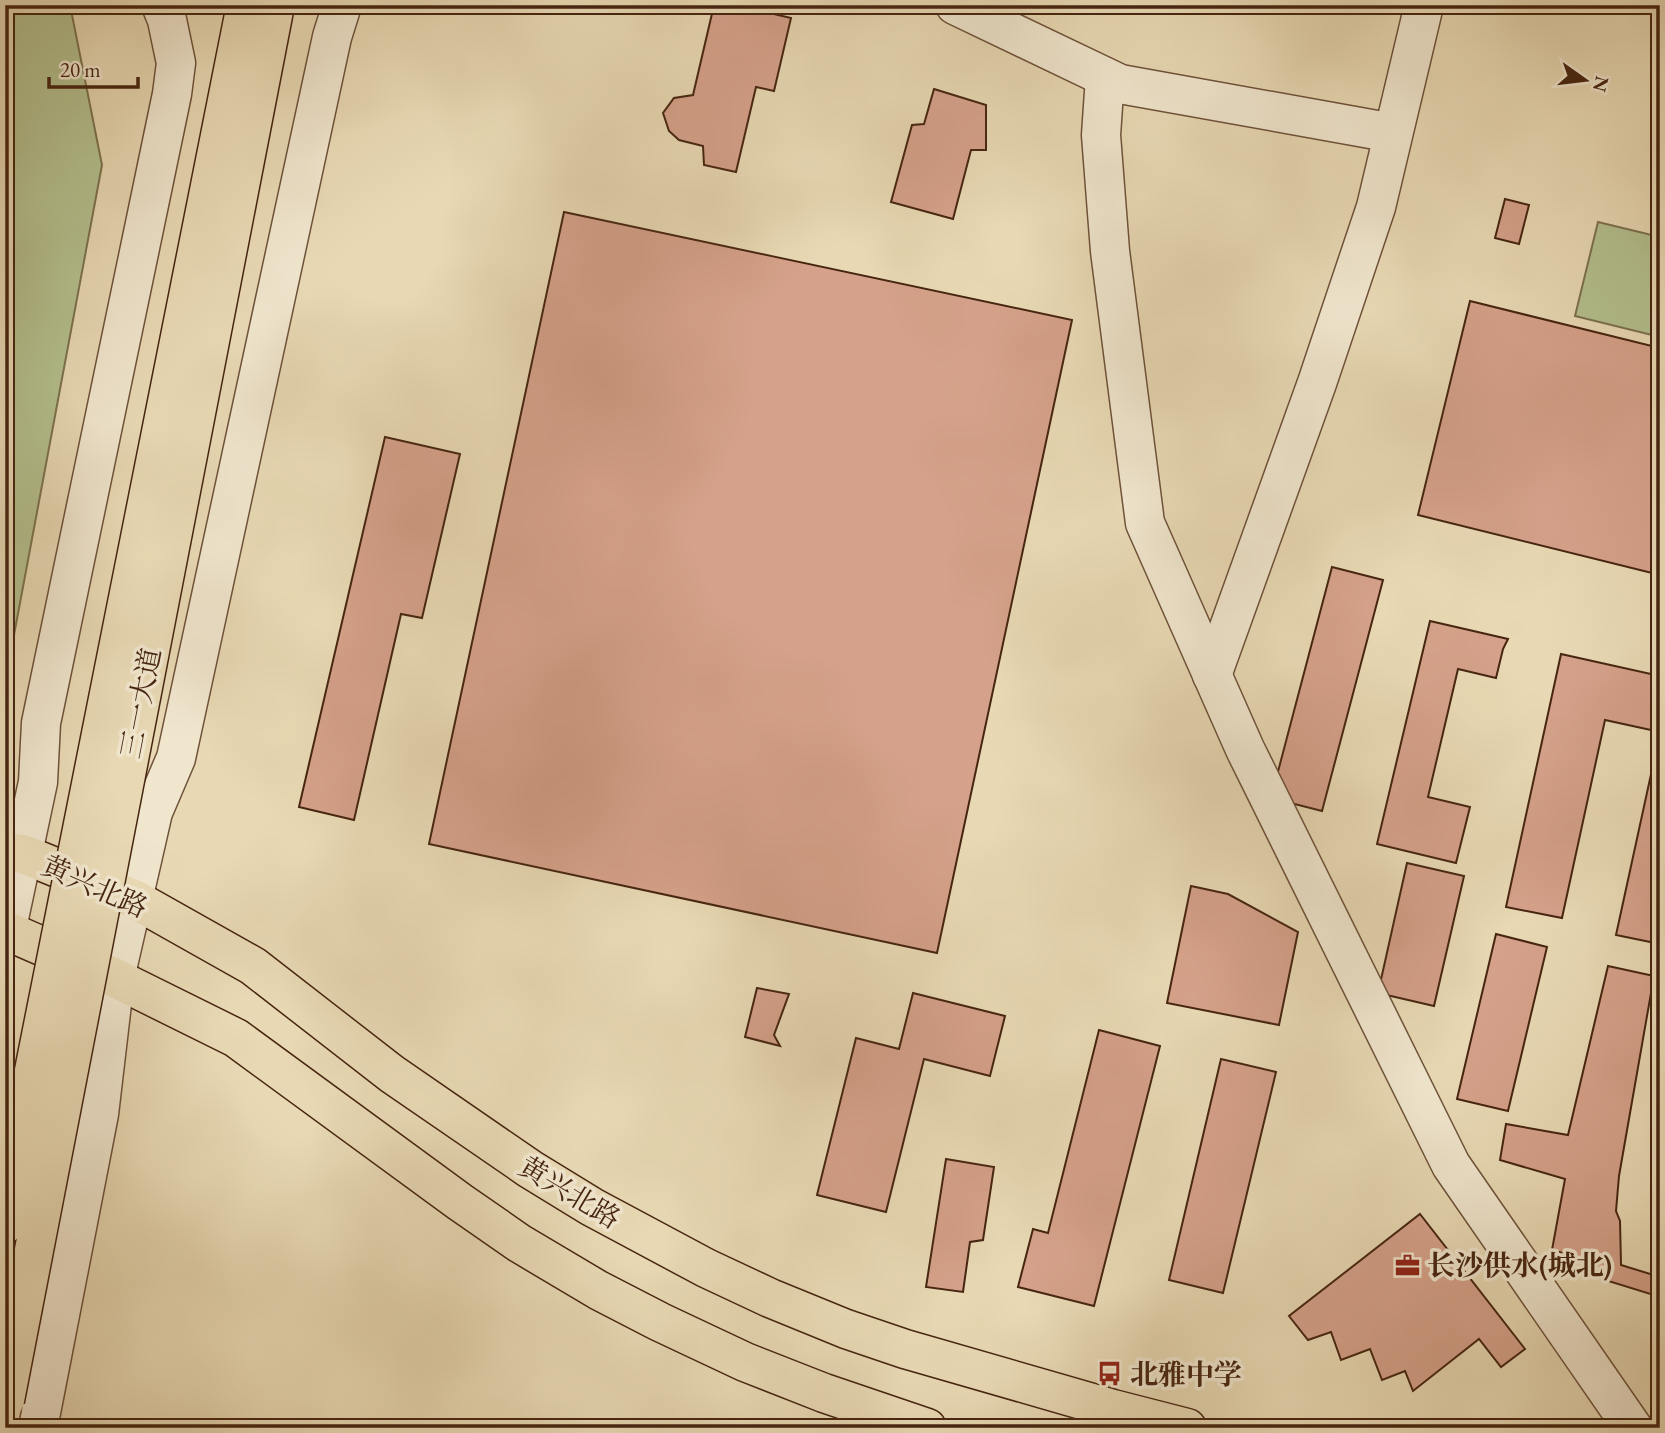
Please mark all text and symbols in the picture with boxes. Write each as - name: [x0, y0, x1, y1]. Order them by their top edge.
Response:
- scale bar: [49, 46, 138, 90]
- north arrow: [1550, 46, 1620, 116]
- text: 20 m: [60, 56, 101, 83]
- text: N: [1587, 74, 1615, 95]
- street label: 三一大道: [112, 645, 168, 761]
- street label: 黄兴北路: [37, 847, 153, 925]
- street label: 黄兴北路: [513, 1148, 627, 1236]
- place label: 长沙供水(城北): [1427, 1247, 1612, 1283]
- office icon: 长沙供水(城北): [1393, 1251, 1421, 1279]
- place label: 北雅中学: [1130, 1356, 1242, 1392]
- bus stop icon: 北雅中学: [1096, 1360, 1124, 1388]

